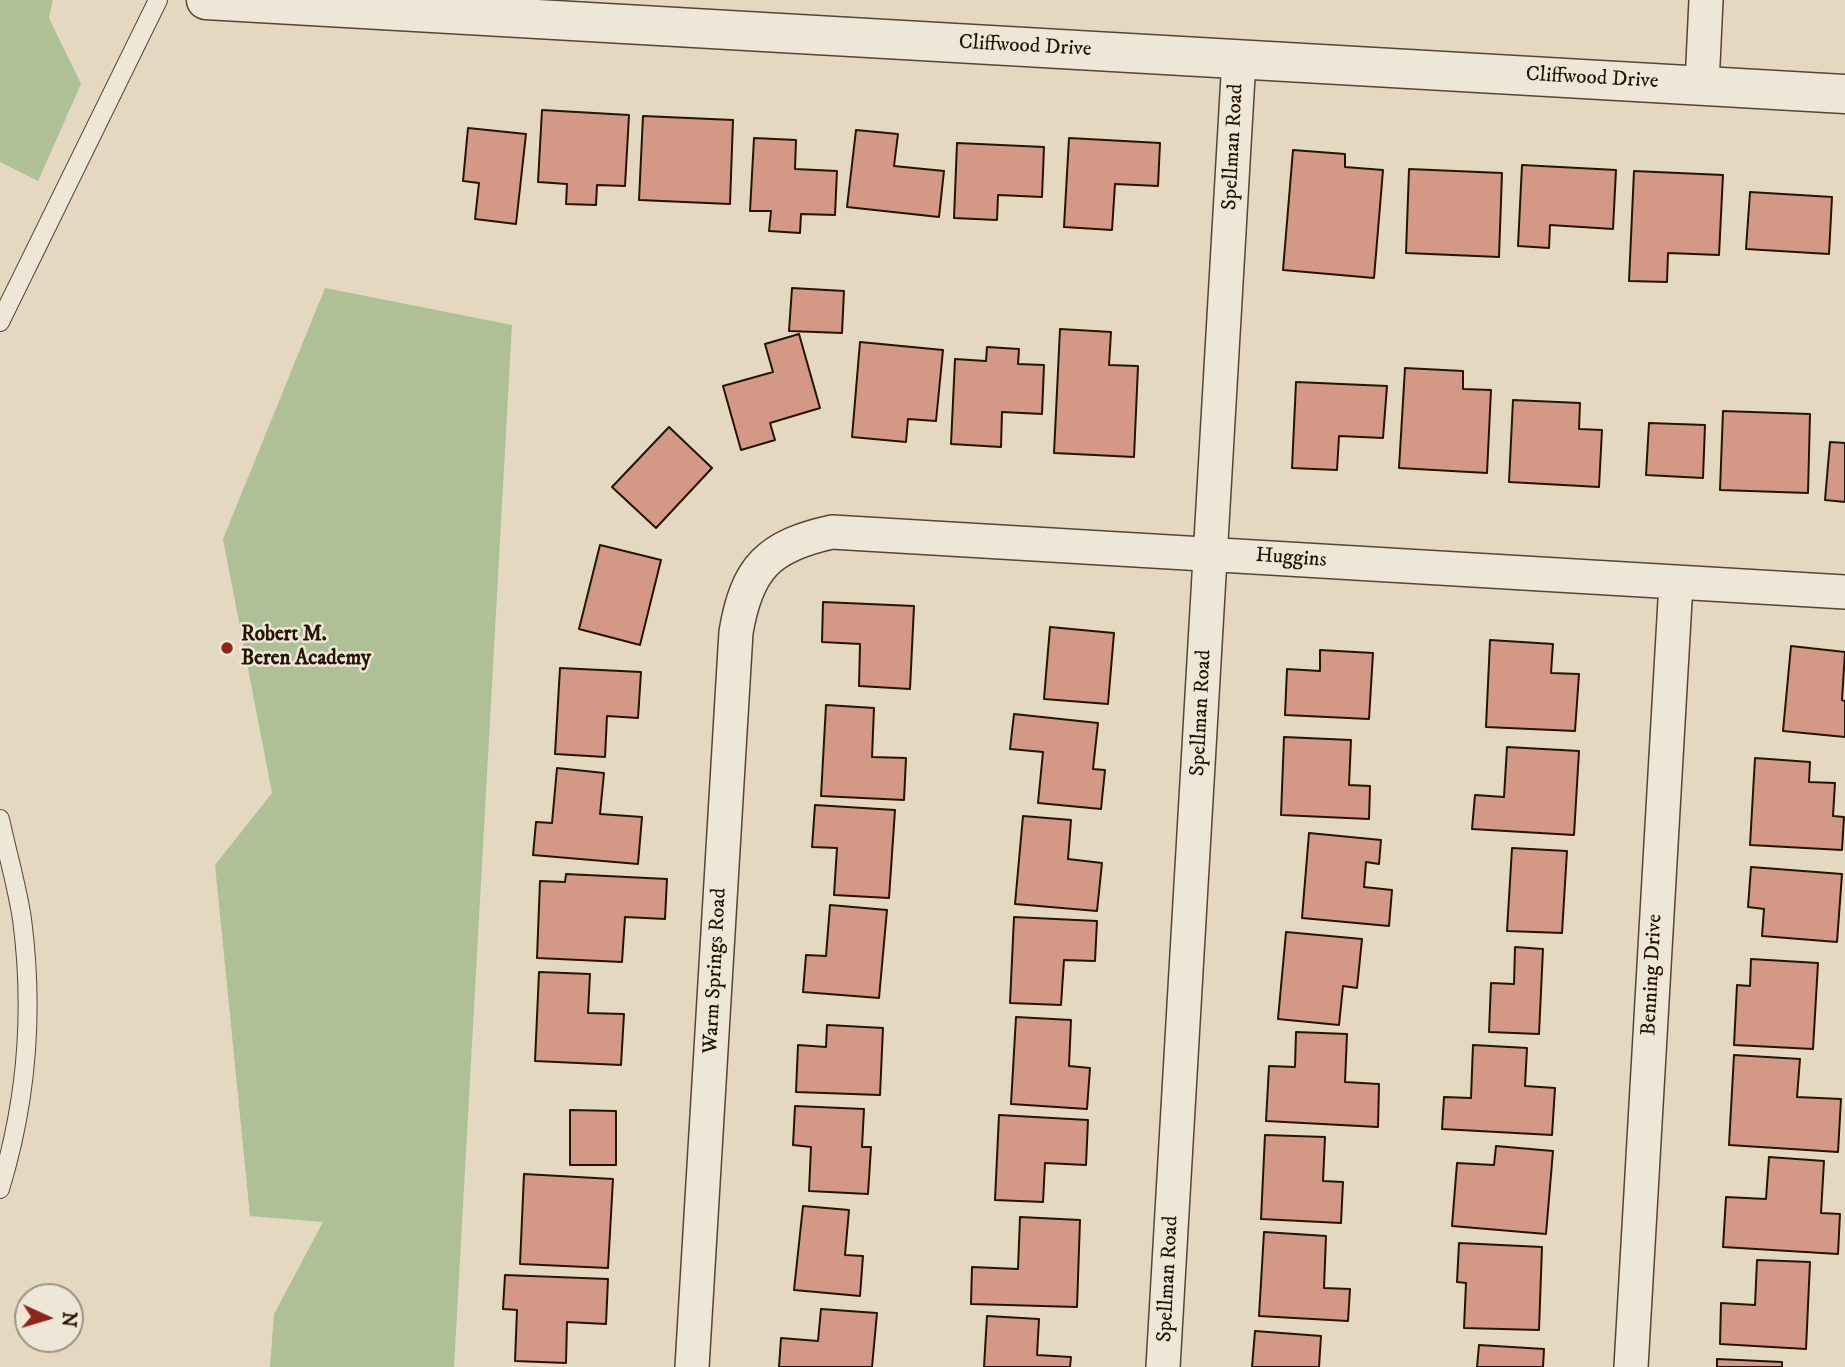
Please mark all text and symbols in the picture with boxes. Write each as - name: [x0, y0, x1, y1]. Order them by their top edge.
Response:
- street label: Cliffwood Drive: [958, 31, 1092, 63]
- street label: Cliffwood Drive: [1525, 63, 1659, 95]
- street label: Spellman Road: [1218, 83, 1250, 211]
- street label: Huggins: [1255, 544, 1327, 574]
- place label: Robert M. Beren Academy: [241, 623, 371, 673]
- marker: Robert M. Beren Academy: [219, 640, 235, 656]
- street label: Spellman Road: [1186, 649, 1218, 777]
- street label: Warm Springs Road: [699, 888, 733, 1054]
- street label: Benning Drive: [1637, 914, 1669, 1036]
- street label: Spellman Road: [1153, 1215, 1185, 1343]
- north arrow: [14, 1283, 84, 1353]
- text: N: [56, 1311, 80, 1328]

